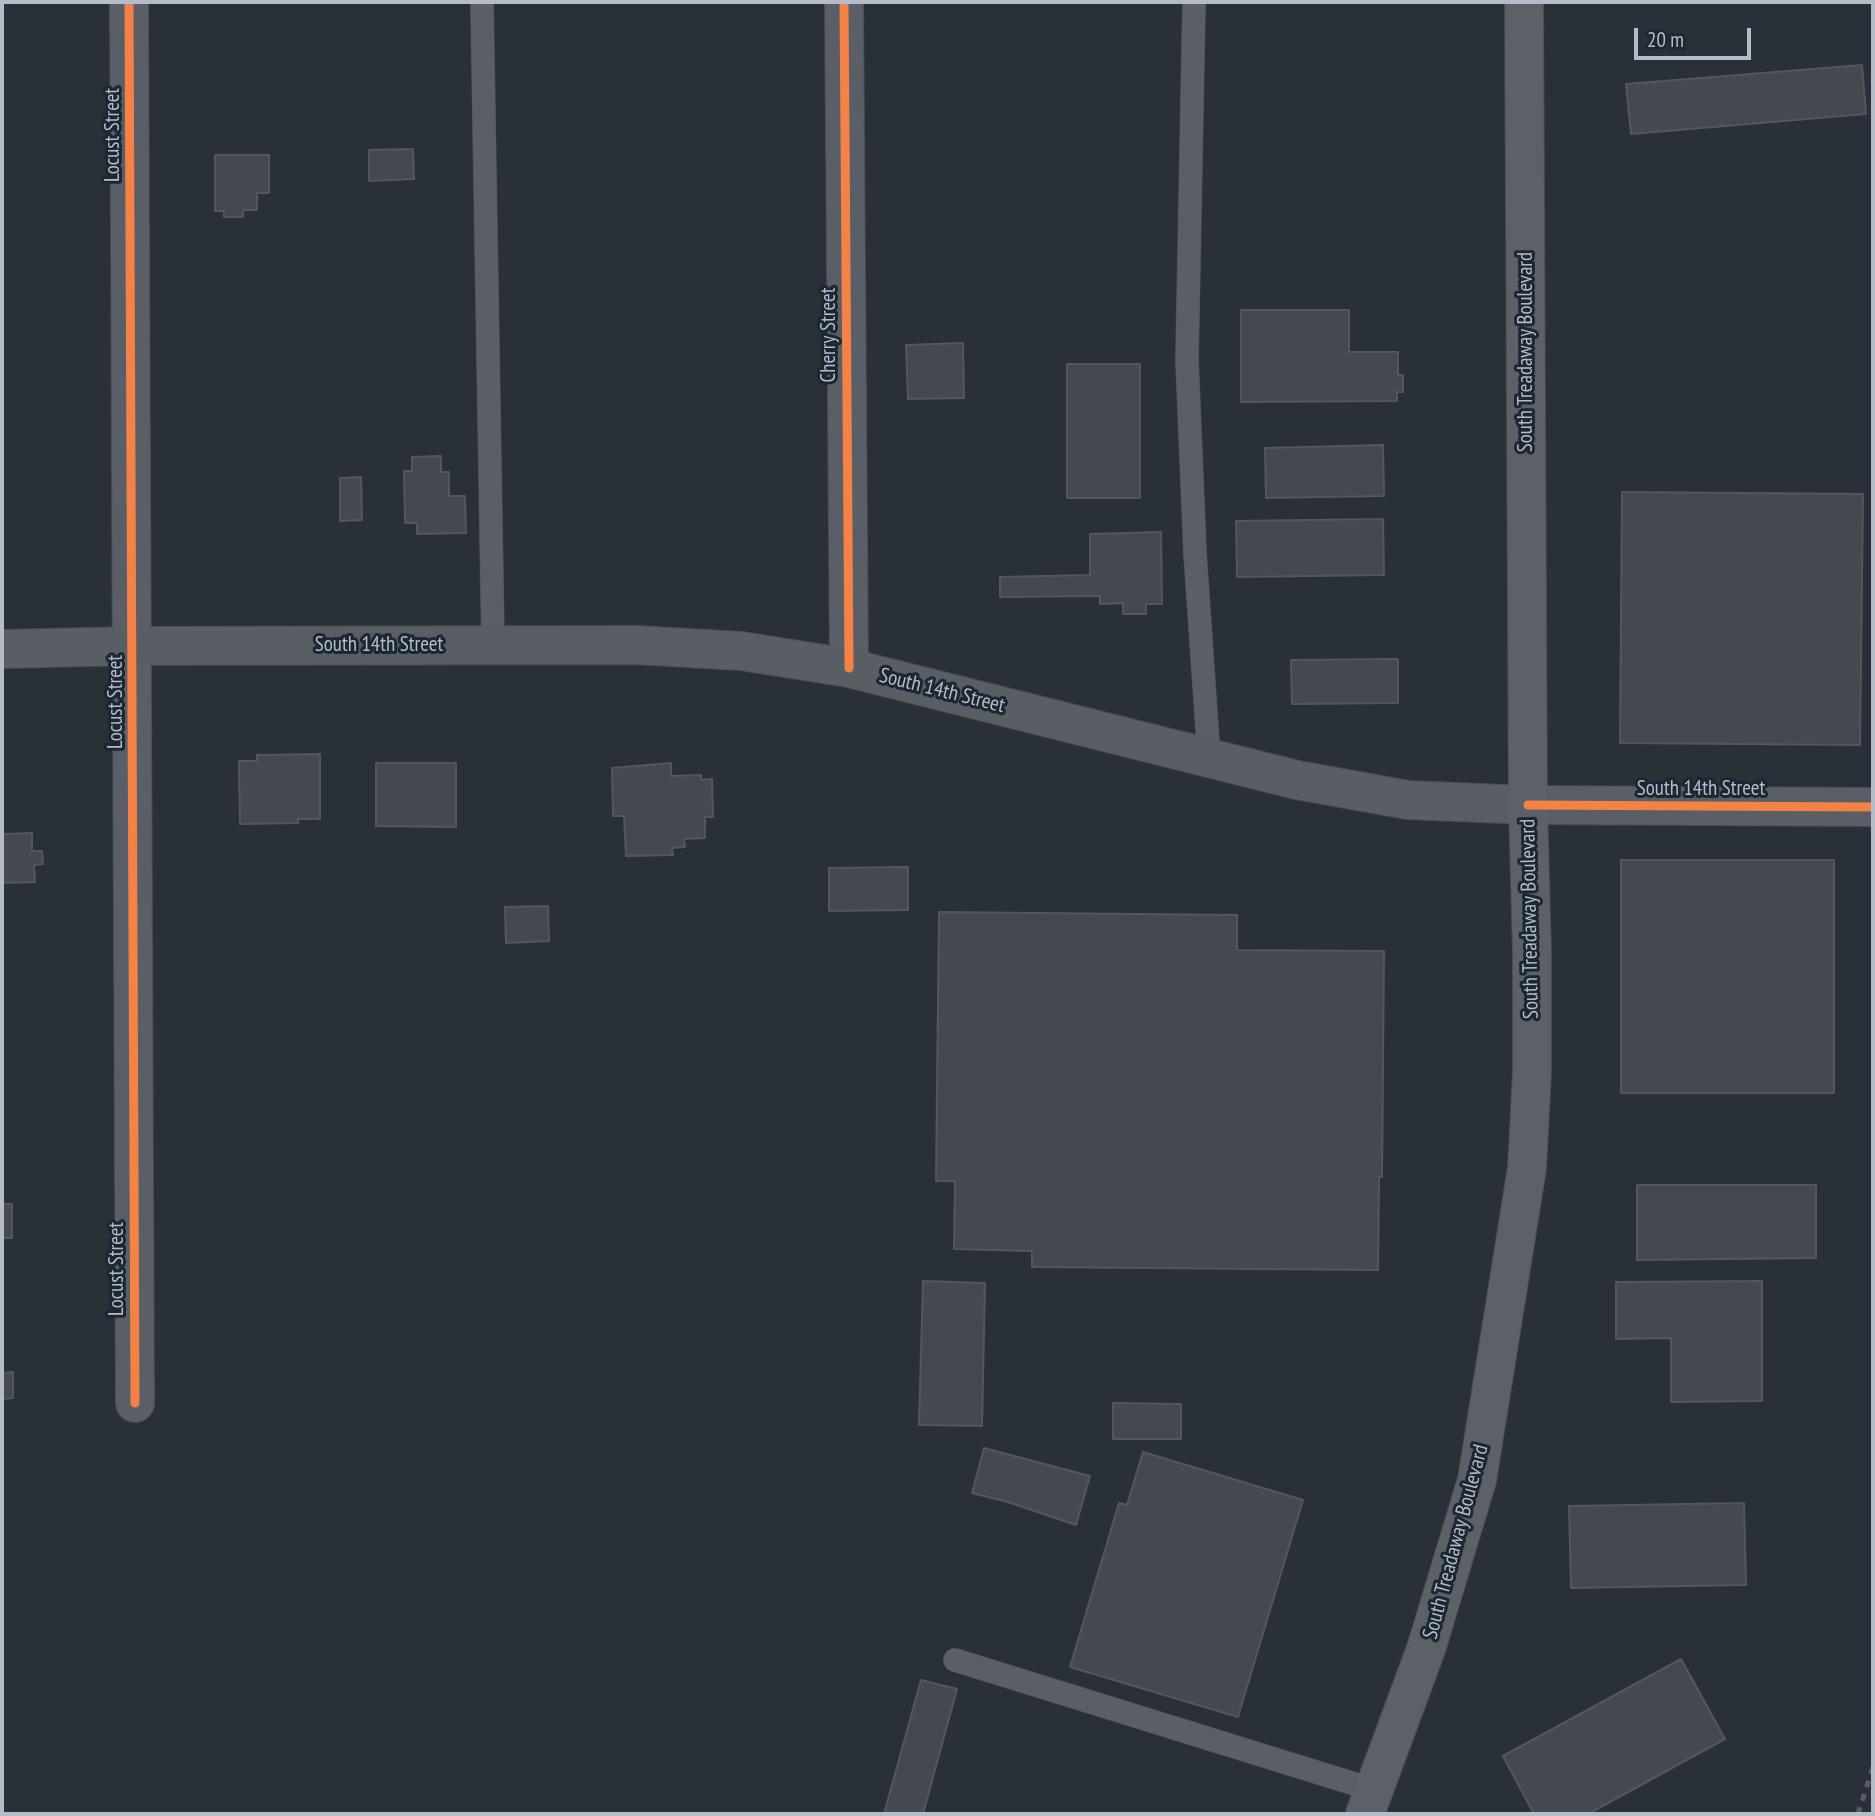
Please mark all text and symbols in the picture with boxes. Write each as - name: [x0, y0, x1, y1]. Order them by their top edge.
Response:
- scale bar: [1637, 14, 1754, 58]
- text: 20 m: [1647, 26, 1684, 53]
- street label: Locust Street: [100, 88, 126, 182]
- street label: South Treadaway Boulevard: [1513, 252, 1539, 452]
- street label: Cherry Street: [816, 288, 842, 382]
- street label: South 14th Street: [315, 632, 443, 658]
- street label: Locust Street: [103, 655, 129, 749]
- street label: South 14th Street: [877, 663, 1007, 719]
- street label: South 14th Street: [1637, 776, 1765, 802]
- street label: South Treadaway Boulevard: [1516, 819, 1544, 1019]
- street label: Locust Street: [104, 1222, 130, 1316]
- street label: South Treadaway Boulevard: [1418, 1442, 1494, 1642]

